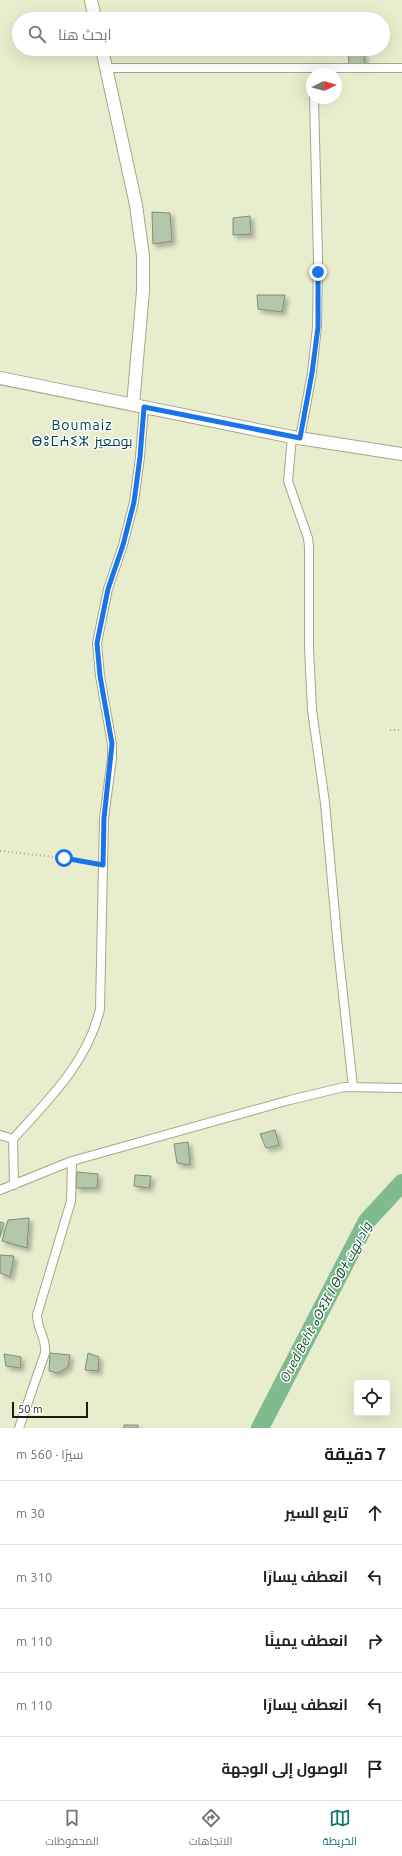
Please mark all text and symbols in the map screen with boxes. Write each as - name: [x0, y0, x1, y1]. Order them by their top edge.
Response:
- search box: [12, 12, 390, 56]
- icon: search: [26, 23, 48, 45]
- text: ابحث هنا: [58, 26, 112, 43]
- north arrow: [306, 68, 342, 104]
- route end: [309, 263, 327, 281]
- district label: Boumaiz ⴱⵓⵎⵄⵉⵣ بومعيز: [31, 417, 133, 449]
- route start: [55, 849, 73, 867]
- water label: Oued Beht ⴰⵙⵉⴼ ⵏ ⴱⵀⵜ واد بهت: [277, 1219, 375, 1385]
- map controls: [354, 1380, 390, 1416]
- button: locate: [354, 1380, 390, 1416]
- scale bar: [12, 1400, 88, 1419]
- text: 50 m: [18, 1403, 42, 1415]
- text: 7 دقيقة: [324, 1444, 386, 1463]
- text: سيرًا · 560 m: [16, 1447, 83, 1461]
- icon: ahead: [364, 1502, 386, 1524]
- text: تابع السير: [285, 1504, 348, 1521]
- text: 30 m: [16, 1506, 45, 1520]
- icon: left: [364, 1566, 386, 1588]
- text: انعطف يسارًا: [263, 1568, 348, 1585]
- text: 310 m: [16, 1570, 52, 1584]
- icon: right: [364, 1630, 386, 1652]
- text: انعطف يمينًا: [264, 1632, 348, 1649]
- text: 110 m: [16, 1634, 52, 1648]
- icon: left: [364, 1694, 386, 1716]
- text: انعطف يسارًا: [263, 1696, 348, 1713]
- text: 110 m: [16, 1698, 52, 1712]
- icon: arrive: [364, 1758, 386, 1780]
- text: الوصول إلى الوجهة: [221, 1760, 348, 1777]
- tab: المحفوظات: [45, 1807, 99, 1851]
- tab: الاتجاهات: [189, 1807, 232, 1851]
- tab: الخريطة: [323, 1807, 357, 1851]

